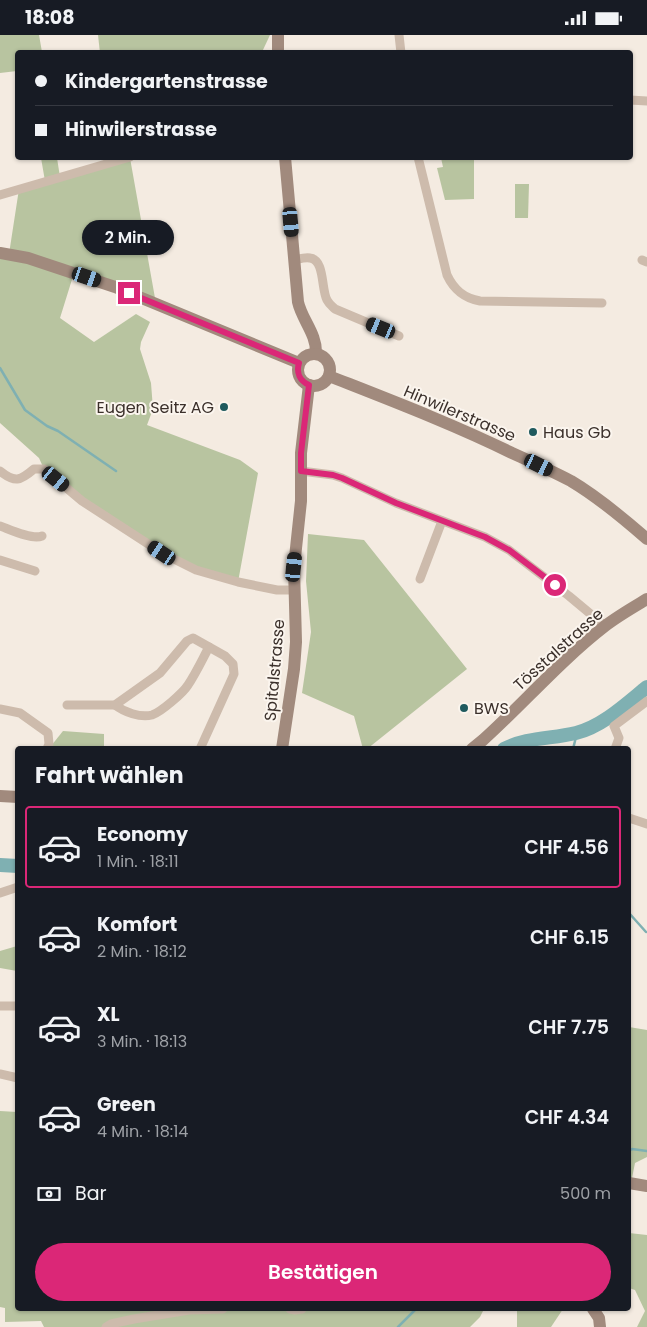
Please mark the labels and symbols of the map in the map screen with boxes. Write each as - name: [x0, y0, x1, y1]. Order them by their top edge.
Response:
- car: [282, 206, 299, 238]
- callout: 2 Min.: [83, 221, 175, 255]
- car: [70, 265, 103, 289]
- route end: [118, 282, 140, 304]
- car: [364, 315, 397, 341]
- street label: Hinwilerstrasse: [400, 379, 519, 447]
- place label: Eugen Seitz AG: [96, 396, 214, 419]
- marker: Eugen Seitz AG: [218, 401, 230, 413]
- place label: Haus Gb: [543, 421, 611, 444]
- marker: Haus Gb: [527, 426, 539, 438]
- car: [522, 452, 555, 478]
- car: [39, 464, 72, 494]
- car: [145, 538, 178, 568]
- car: [284, 551, 303, 583]
- route start: [544, 574, 566, 596]
- street label: Tösstalstrasse: [508, 603, 608, 696]
- street label: Spitalstrasse: [259, 618, 290, 722]
- place label: BWS: [474, 697, 509, 720]
- marker: BWS: [458, 702, 470, 714]

